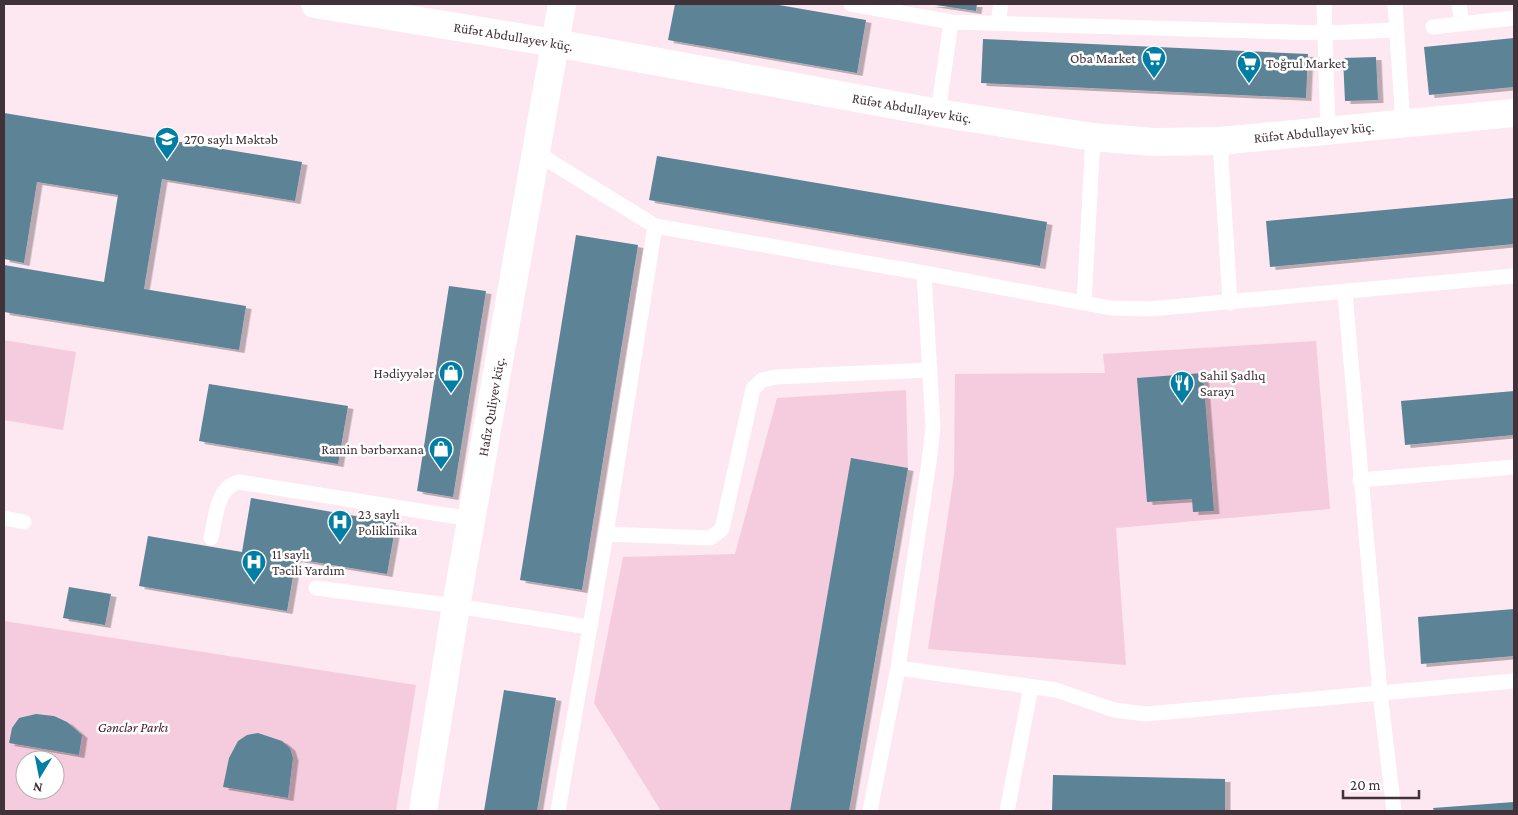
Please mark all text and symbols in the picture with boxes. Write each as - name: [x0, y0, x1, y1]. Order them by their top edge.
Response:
- street label: Rüfət Abdullayev küç.: [452, 19, 574, 54]
- supermarket icon: Oba Market: [1141, 45, 1167, 79]
- place label: Oba Market: [1070, 50, 1136, 66]
- supermarket icon: Toğrul Market: [1236, 50, 1262, 84]
- place label: Toğrul Market: [1266, 55, 1346, 71]
- street label: Rüfət Abdullayev küç.: [851, 89, 973, 126]
- street label: Rüfət Abdullayev küç.: [1253, 118, 1375, 146]
- school or university icon: 270 saylı Məktəb: [154, 126, 180, 160]
- place label: 270 saylı Məktəb: [184, 131, 278, 147]
- street label: Hafiz Quliyev küç.: [474, 356, 508, 458]
- shop icon: Hədiyyələr: [438, 360, 464, 394]
- place label: Hədiyyələr: [374, 365, 434, 381]
- place label: Sahil Şadlıq Sarayı: [1200, 367, 1266, 399]
- restaurant icon: Sahil Şadlıq Sarayı: [1169, 370, 1195, 404]
- shop icon: Ramin bərbərxana: [428, 436, 454, 470]
- place label: Ramin bərbərxana: [321, 441, 425, 457]
- place label: 23 saylı Poliklinika: [358, 506, 418, 538]
- hospital icon: 23 saylı Poliklinika: [327, 509, 353, 543]
- place label: 11 saylı Təcili Yardım: [272, 546, 345, 578]
- hospital icon: 11 saylı Təcili Yardım: [241, 549, 267, 583]
- park label: Gənclər Parkı: [98, 719, 168, 735]
- north arrow: [15, 750, 65, 800]
- scale bar: [1343, 768, 1419, 800]
- text: 20 m: [1350, 777, 1381, 793]
- text: N: [31, 779, 44, 797]

